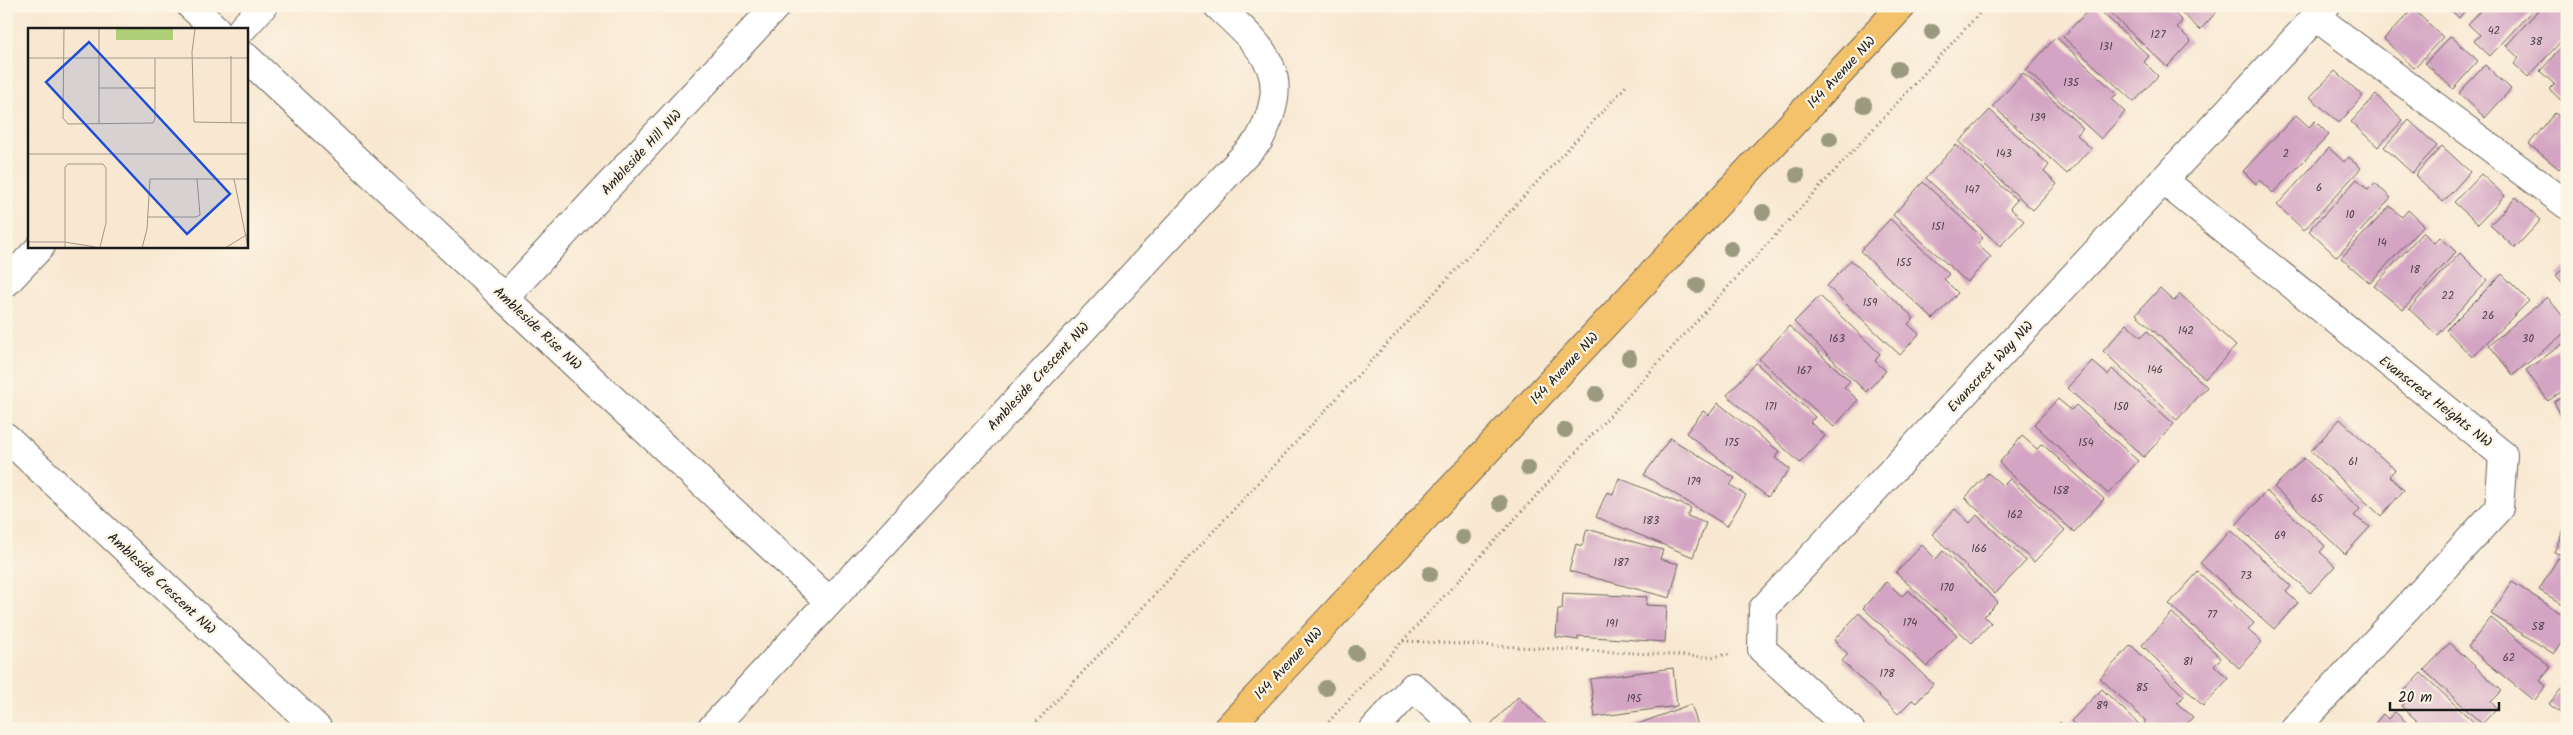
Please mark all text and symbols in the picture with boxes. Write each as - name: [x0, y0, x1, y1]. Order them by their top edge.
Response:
- house number: 42: [2488, 22, 2500, 40]
- house number: 127: [2151, 26, 2166, 44]
- inset map: [28, 28, 248, 248]
- street label: 144 Avenue NW: [1802, 31, 1881, 114]
- house number: 38: [2530, 33, 2543, 51]
- house number: 131: [2099, 38, 2113, 56]
- house number: 135: [2063, 74, 2080, 92]
- street label: Ambleside Hill NW: [596, 105, 688, 201]
- house number: 139: [2030, 109, 2046, 127]
- house number: 143: [1996, 145, 2012, 163]
- house number: 2: [2283, 145, 2289, 163]
- house number: 6: [2316, 179, 2322, 197]
- house number: 147: [1965, 181, 1980, 199]
- house number: 10: [2346, 206, 2355, 224]
- house number: 151: [1932, 218, 1944, 236]
- house number: 14: [2377, 234, 2387, 252]
- house number: 155: [1896, 254, 1913, 272]
- house number: 18: [2410, 261, 2420, 279]
- street label: Ambleside Rise NW: [488, 282, 587, 376]
- house number: 22: [2442, 287, 2454, 305]
- house number: 159: [1863, 294, 1878, 312]
- house number: 26: [2482, 307, 2494, 325]
- street label: Evanscrest Way NW: [1942, 316, 2039, 417]
- street label: Ambleside Crescent NW: [982, 317, 1095, 436]
- house number: 142: [2178, 322, 2194, 340]
- street label: 144 Avenue NW: [1525, 327, 1604, 410]
- house number: 163: [1829, 330, 1845, 348]
- house number: 30: [2522, 330, 2534, 348]
- street label: Evanscrest Heights NW: [2374, 350, 2497, 453]
- house number: 146: [2147, 361, 2163, 379]
- house number: 167: [1797, 362, 1812, 380]
- house number: 171: [1765, 398, 1777, 416]
- house number: 150: [2114, 398, 2129, 416]
- house number: 175: [1725, 434, 1740, 452]
- house number: 154: [2078, 434, 2094, 452]
- house number: 61: [2348, 453, 2358, 471]
- house number: 179: [1687, 473, 1702, 491]
- house number: 158: [2053, 482, 2069, 500]
- house number: 65: [2311, 490, 2324, 508]
- house number: 162: [2007, 506, 2023, 524]
- house number: 183: [1643, 512, 1659, 530]
- street label: Ambleside Crescent NW: [102, 527, 221, 640]
- house number: 69: [2274, 527, 2286, 545]
- house number: 166: [1971, 540, 1987, 558]
- house number: 187: [1613, 554, 1629, 572]
- house number: 73: [2240, 567, 2252, 585]
- house number: 170: [1940, 579, 1955, 597]
- house number: 77: [2207, 606, 2218, 624]
- house number: 174: [1903, 614, 1917, 632]
- house number: 191: [1606, 615, 1618, 633]
- house number: 58: [2532, 618, 2545, 636]
- street label: 144 Avenue NW: [1249, 622, 1328, 705]
- house number: 62: [2503, 649, 2515, 667]
- house number: 81: [2183, 653, 2193, 671]
- house number: 178: [1879, 665, 1895, 683]
- house number: 85: [2136, 679, 2149, 697]
- scale bar: [2390, 680, 2499, 712]
- text: 20 m: [2398, 686, 2432, 710]
- house number: 195: [1627, 690, 1642, 708]
- house number: 89: [2096, 697, 2109, 715]

